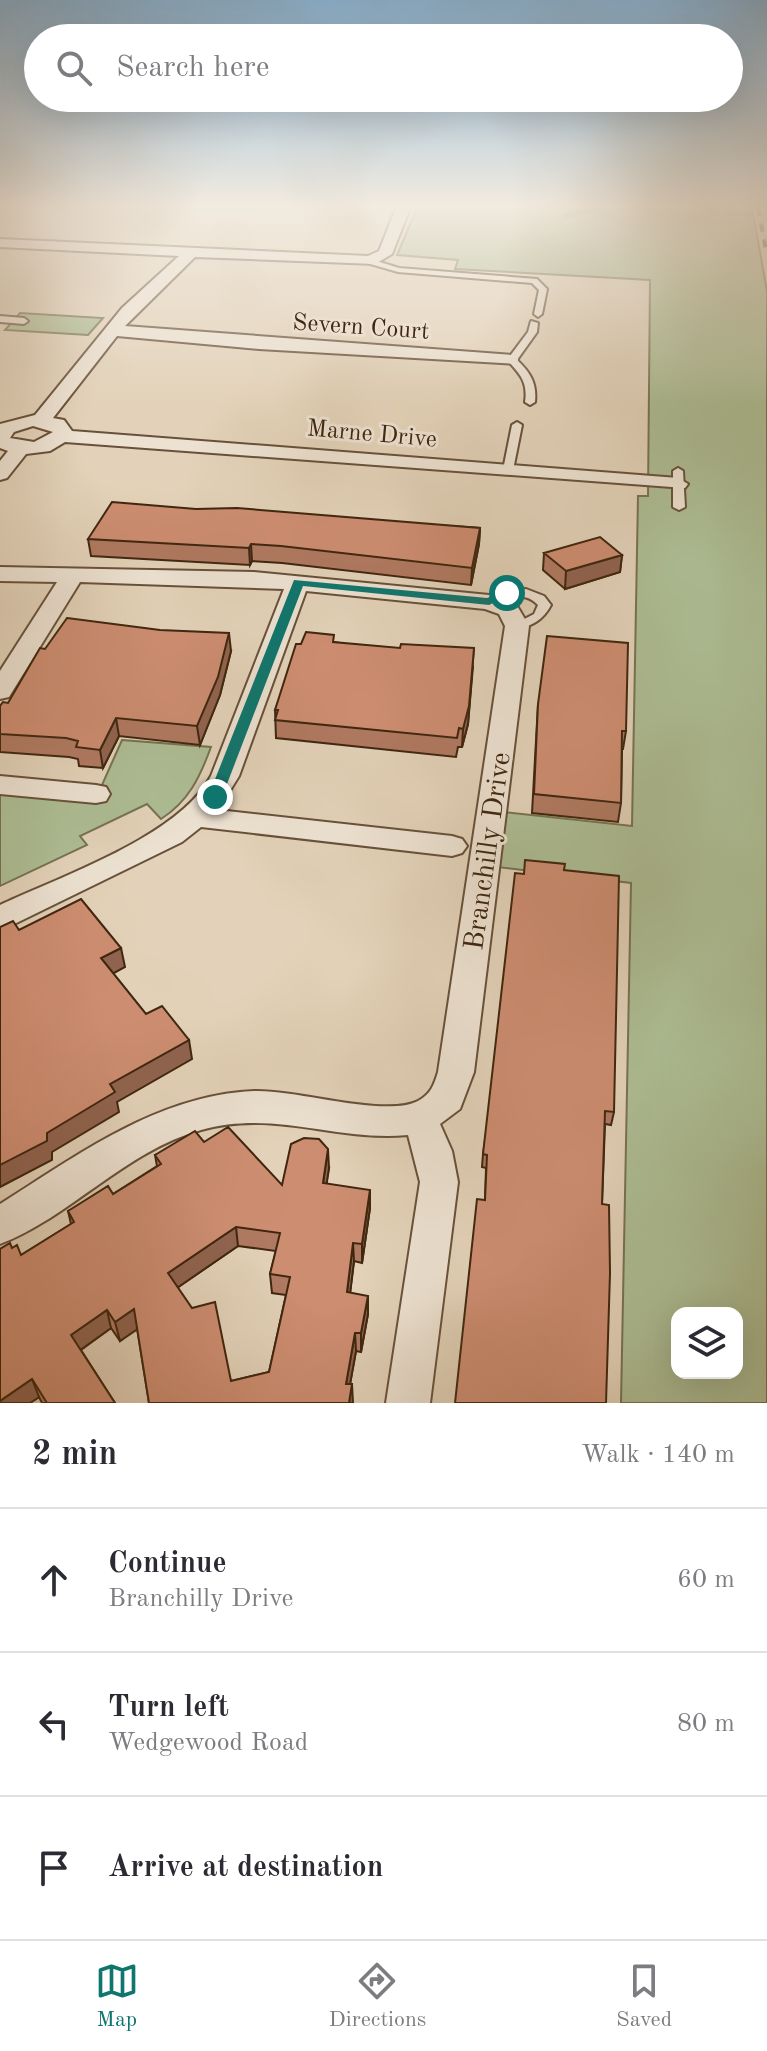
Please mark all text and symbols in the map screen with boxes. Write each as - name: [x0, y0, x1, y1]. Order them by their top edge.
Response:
- search box: [24, 24, 743, 112]
- icon: search: [52, 46, 96, 90]
- text: Search here: [116, 53, 270, 83]
- street label: Severn Court: [292, 311, 430, 345]
- street label: Marne Drive: [306, 417, 438, 453]
- route start: [489, 575, 525, 611]
- street label: Branchilly Drive: [461, 751, 517, 952]
- route end: [197, 779, 233, 815]
- map controls: [671, 1307, 743, 1379]
- button: layers: [671, 1307, 743, 1379]
- text: 2 min: [32, 1438, 117, 1472]
- text: Walk · 140 m: [581, 1442, 735, 1468]
- text: Continue: [108, 1549, 227, 1579]
- icon: ahead: [32, 1558, 76, 1602]
- text: 60 m: [677, 1567, 735, 1593]
- text: Branchilly Drive: [108, 1586, 294, 1612]
- text: Turn left: [108, 1693, 229, 1723]
- icon: left: [32, 1702, 76, 1746]
- text: 80 m: [677, 1711, 735, 1737]
- text: Wedgewood Road: [108, 1730, 308, 1756]
- icon: arrive: [32, 1846, 76, 1890]
- text: Arrive at destination: [108, 1853, 383, 1883]
- tab: Map: [95, 1959, 139, 2034]
- tab: Directions: [329, 1959, 426, 2034]
- tab: Saved: [616, 1959, 672, 2034]

